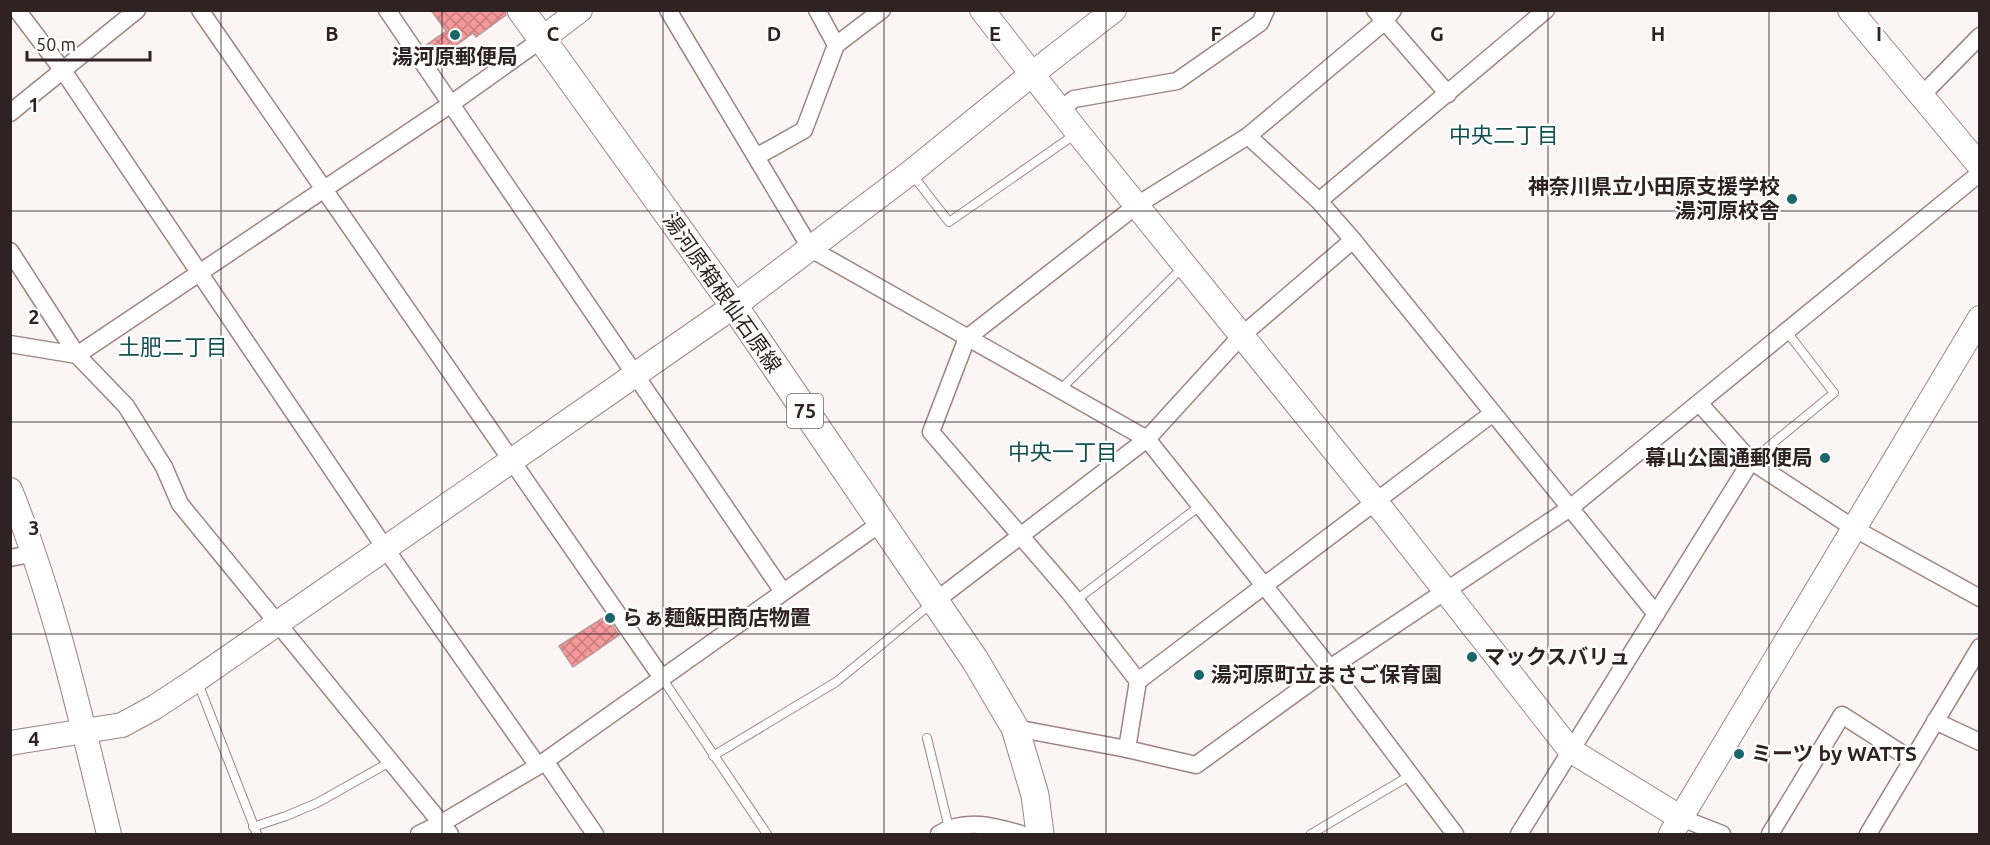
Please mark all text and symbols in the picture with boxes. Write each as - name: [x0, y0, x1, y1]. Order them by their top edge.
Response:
- text: B: [325, 22, 339, 45]
- text: C: [547, 22, 560, 45]
- text: D: [767, 22, 781, 45]
- text: E: [989, 22, 1001, 45]
- text: F: [1210, 22, 1222, 45]
- text: G: [1430, 22, 1444, 45]
- text: H: [1651, 22, 1665, 45]
- text: I: [1876, 22, 1882, 45]
- scale bar: [27, 24, 150, 62]
- marker: 湯河原郵便局: [448, 28, 462, 42]
- text: 50 m: [36, 34, 76, 54]
- place label: 湯河原郵便局: [392, 44, 518, 68]
- text: 1: [28, 93, 40, 116]
- district label: 中央二丁目: [1449, 122, 1559, 147]
- place label: 神奈川県立小田原支援学校 湯河原校舎: [1528, 174, 1780, 222]
- marker: 神奈川県立小田原支援学校 湯河原校舎: [1785, 192, 1799, 206]
- street label: 湯河原箱根仙石原線: [659, 208, 787, 377]
- text: 2: [28, 305, 40, 328]
- district label: 土肥二丁目: [118, 334, 228, 359]
- road number: 75: [787, 394, 823, 428]
- district label: 中央一丁目: [1008, 439, 1118, 464]
- place label: 幕山公園通郵便局: [1645, 445, 1813, 469]
- marker: 幕山公園通郵便局: [1818, 451, 1832, 465]
- text: 3: [28, 516, 40, 539]
- place label: らぁ麺飯田商店物置: [622, 605, 811, 629]
- marker: らぁ麺飯田商店物置: [603, 611, 617, 625]
- place label: マックスバリュ: [1484, 644, 1630, 668]
- marker: マックスバリュ: [1465, 650, 1479, 664]
- place label: 湯河原町立まさご保育園: [1211, 662, 1442, 686]
- marker: 湯河原町立まさご保育園: [1192, 668, 1206, 682]
- text: 4: [28, 727, 40, 750]
- place label: ミーツ by WATTS: [1751, 741, 1917, 765]
- marker: ミーツ by WATTS: [1732, 747, 1746, 761]

